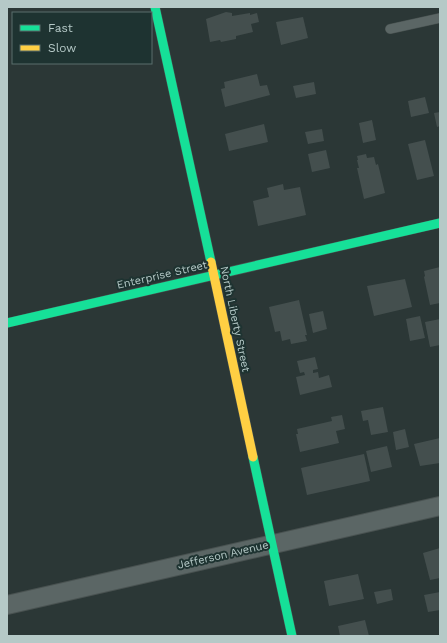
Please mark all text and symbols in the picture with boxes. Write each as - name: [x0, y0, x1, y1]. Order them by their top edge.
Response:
- legend: [12, 12, 152, 64]
- text: Fast: [48, 21, 73, 35]
- text: Slow: [48, 41, 76, 55]
- street label: Enterprise Street: [115, 258, 209, 292]
- street label: North Liberty Street: [217, 265, 253, 373]
- street label: Jefferson Avenue: [176, 538, 270, 572]

